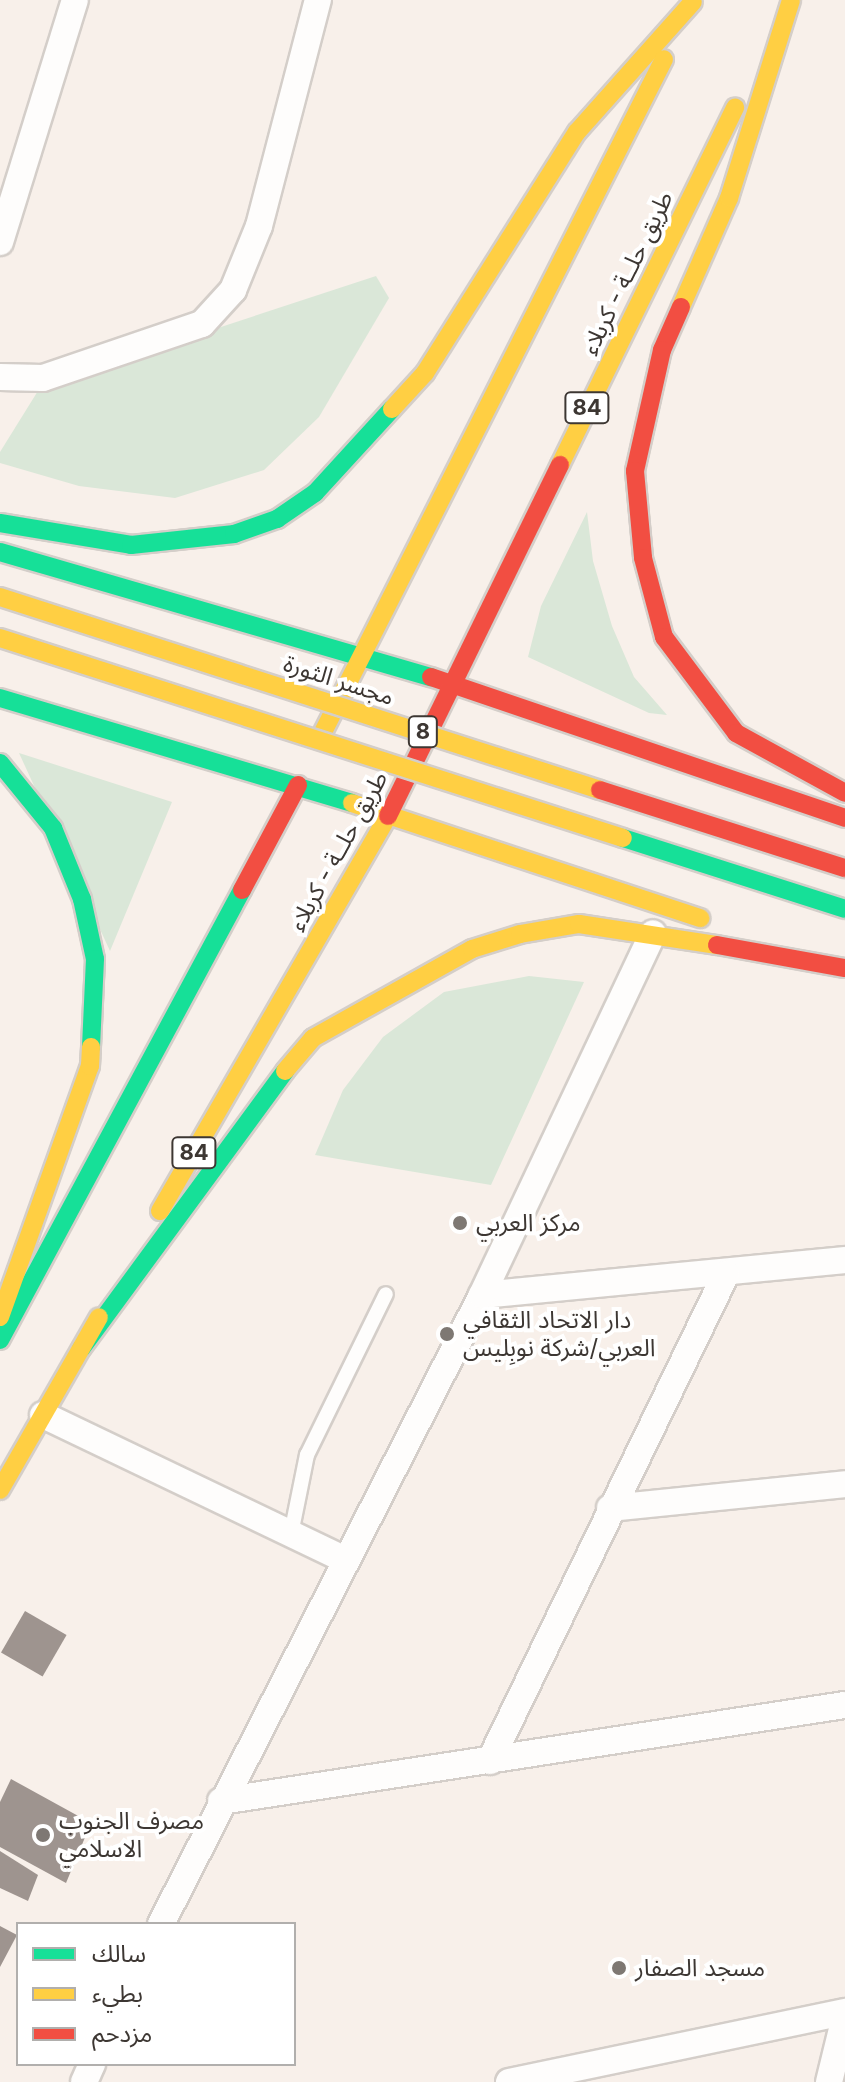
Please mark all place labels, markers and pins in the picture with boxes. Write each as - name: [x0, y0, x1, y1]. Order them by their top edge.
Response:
- place label: مركز العربي: [476, 1209, 581, 1237]
- marker: مركز العربي: [451, 1214, 469, 1232]
- place label: دار الاتحاد الثقافي العربي/شركة نوبِليس: [463, 1306, 656, 1362]
- marker: دار الاتحاد الثقافي العربي/شركة نوبِليس: [438, 1325, 456, 1343]
- place label: مصرف الجنوب الاسلامي: [59, 1807, 204, 1863]
- marker: مصرف الجنوب الاسلامي: [34, 1826, 52, 1844]
- place label: مسجد الصفار: [635, 1954, 765, 1982]
- marker: مسجد الصفار: [610, 1959, 628, 1977]

